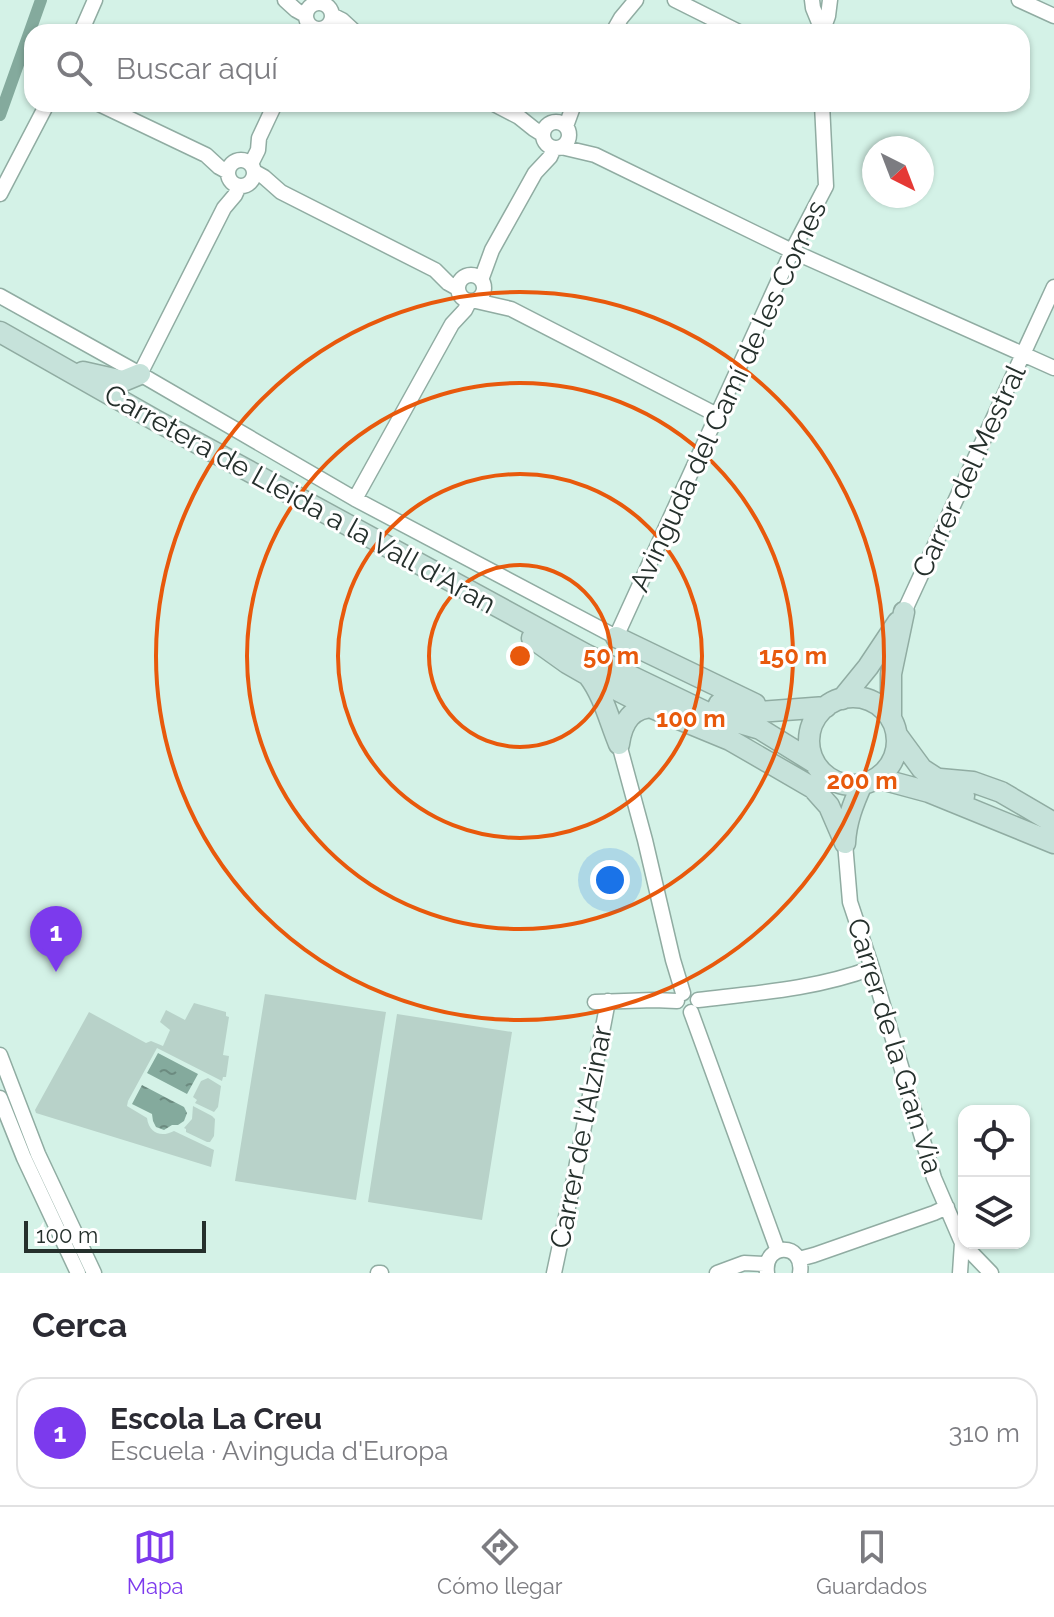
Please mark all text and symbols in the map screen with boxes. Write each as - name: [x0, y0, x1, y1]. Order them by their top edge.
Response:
- search box: [24, 24, 1030, 112]
- icon: search: [52, 46, 96, 90]
- text: Buscar aquí: [116, 51, 278, 86]
- north arrow: [862, 136, 934, 208]
- street label: Avinguda del Camí de les Comes: [623, 195, 833, 597]
- street label: Carrer del Mestral: [905, 359, 1033, 582]
- street label: Carretera de Lleida a la Vall d'Aran: [99, 377, 501, 621]
- text: 50 m: [583, 641, 639, 670]
- text: 150 m: [759, 641, 827, 670]
- centre of rings: [506, 642, 534, 670]
- text: 100 m: [656, 704, 726, 733]
- text: 200 m: [826, 766, 898, 795]
- your location: [590, 860, 630, 900]
- pin: 1: [30, 906, 82, 972]
- street label: Carrer de la Gran Via: [840, 914, 950, 1178]
- street label: Carrer de l'Alzinar: [543, 1023, 619, 1251]
- map controls: [958, 1105, 1030, 1249]
- button: locate: [958, 1105, 1030, 1177]
- button: layers: [958, 1177, 1030, 1249]
- scale bar: [24, 1217, 206, 1253]
- text: 100 m: [36, 1222, 98, 1248]
- text: Cerca: [32, 1305, 127, 1345]
- text: Escola La Creu: [110, 1401, 322, 1436]
- text: 1: [54, 1418, 66, 1448]
- text: 310 m: [949, 1418, 1020, 1448]
- text: Escuela · Avinguda d'Europa: [110, 1436, 448, 1466]
- tab: Mapa: [127, 1525, 184, 1599]
- tab: Cómo llegar: [437, 1525, 562, 1599]
- tab: Guardados: [816, 1525, 927, 1599]

